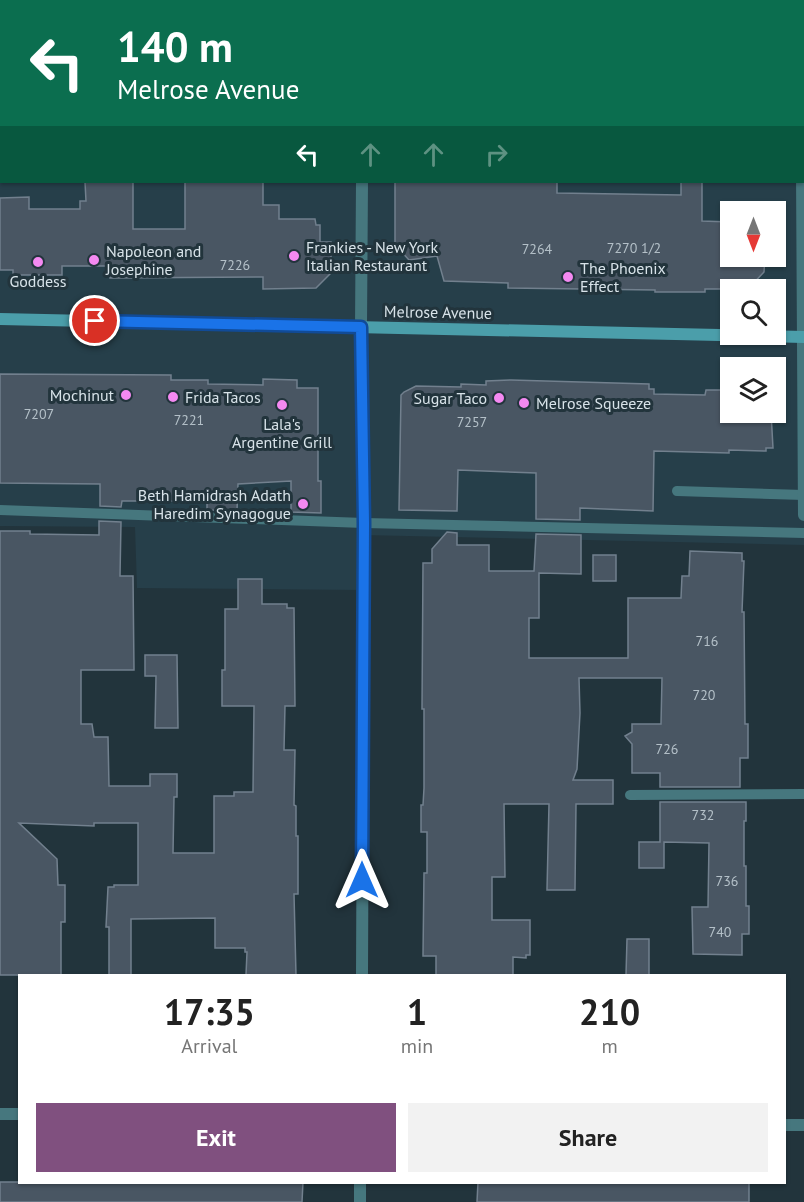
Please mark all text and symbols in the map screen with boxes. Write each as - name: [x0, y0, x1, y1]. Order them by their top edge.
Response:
- text: 140 m: [117, 19, 233, 74]
- icon: left: [18, 24, 96, 102]
- text: Melrose Avenue: [117, 72, 299, 106]
- icon: left: [291, 138, 324, 171]
- icon: ahead: [354, 138, 387, 171]
- icon: ahead: [417, 138, 450, 171]
- icon: right: [480, 138, 513, 171]
- north arrow: [720, 201, 786, 267]
- map controls: [720, 201, 786, 423]
- place label: Frankies - New York Italian Restaurant: [306, 237, 438, 275]
- house number: 7270 1/2: [607, 239, 661, 257]
- house number: 7264: [522, 240, 553, 258]
- place label: Napoleon and Josephine: [105, 241, 201, 279]
- marker: Frankies - New York Italian Restaurant: [287, 249, 301, 263]
- marker: Napoleon and Josephine: [87, 253, 101, 267]
- marker: Goddess: [31, 255, 45, 269]
- house number: 7226: [220, 256, 250, 274]
- place label: The Phoenix Effect: [580, 258, 666, 296]
- marker: The Phoenix Effect: [561, 270, 575, 284]
- place label: Goddess: [9, 271, 67, 291]
- button: search: [720, 279, 786, 345]
- pin: [69, 295, 120, 346]
- street label: Melrose Avenue: [384, 301, 492, 323]
- icon: arrive: [78, 304, 111, 337]
- button: layers: [720, 357, 786, 423]
- place label: Mochinut: [50, 385, 115, 405]
- place label: Frida Tacos: [185, 387, 261, 407]
- marker: Mochinut: [119, 388, 133, 402]
- place label: Sugar Taco: [414, 388, 487, 408]
- marker: Frida Tacos: [166, 390, 180, 404]
- marker: Sugar Taco: [492, 391, 506, 405]
- place label: Melrose Squeeze: [536, 393, 651, 413]
- marker: Melrose Squeeze: [517, 396, 531, 410]
- marker: Lala's Argentine Grill: [275, 398, 289, 412]
- house number: 7207: [24, 405, 54, 423]
- house number: 7221: [174, 411, 204, 429]
- house number: 7257: [457, 413, 487, 431]
- place label: Lala's Argentine Grill: [232, 414, 332, 452]
- place label: Beth Hamidrash Adath Haredim Synagogue: [138, 485, 291, 523]
- marker: Beth Hamidrash Adath Haredim Synagogue: [296, 497, 310, 511]
- house number: 716: [696, 632, 718, 650]
- house number: 720: [693, 686, 716, 704]
- house number: 726: [656, 740, 678, 758]
- house number: 732: [692, 806, 714, 824]
- position arrow: [330, 848, 394, 912]
- house number: 736: [716, 872, 738, 890]
- house number: 740: [709, 923, 732, 941]
- text: 17:35: [164, 988, 255, 1035]
- text: 1: [407, 988, 427, 1035]
- text: 210: [579, 988, 640, 1035]
- text: Arrival: [181, 1033, 237, 1059]
- text: min: [401, 1033, 433, 1059]
- text: m: [602, 1033, 618, 1059]
- button: Exit: [36, 1103, 396, 1172]
- button: Share: [408, 1103, 768, 1172]

